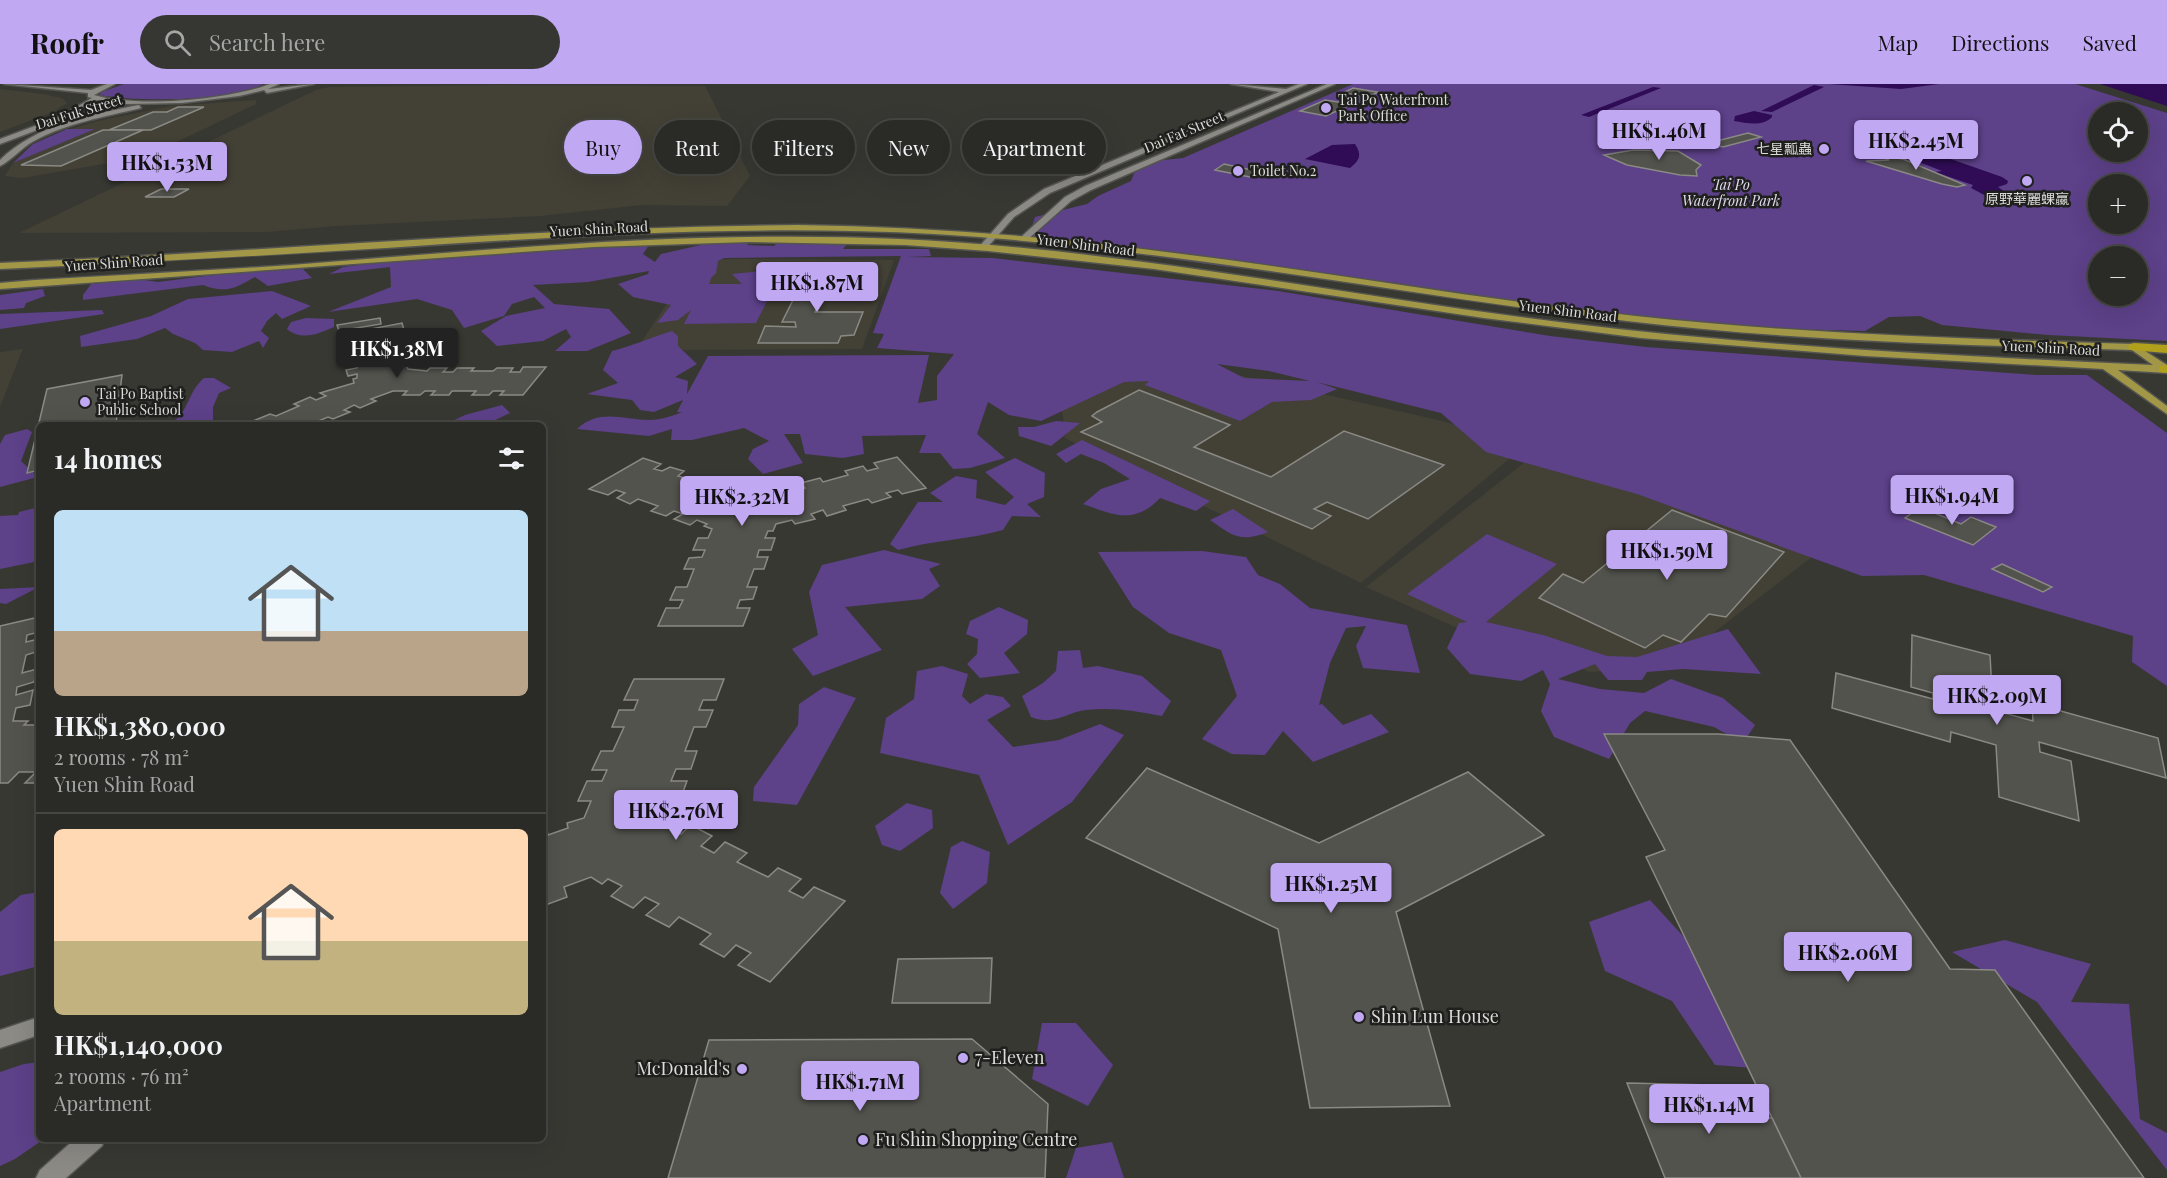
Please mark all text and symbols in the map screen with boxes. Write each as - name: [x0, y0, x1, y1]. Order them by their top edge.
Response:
- search box: [140, 15, 560, 69]
- text: Roofr: [30, 24, 104, 61]
- icon: search: [161, 26, 194, 59]
- text: Search here: [209, 27, 325, 57]
- text: Map: [1877, 28, 1918, 56]
- text: Directions: [1951, 28, 2049, 56]
- text: Saved: [2082, 28, 2137, 56]
- street label: Dai Fuk Street: [33, 89, 125, 134]
- place label: Tai Po Waterfront Park Office: [1338, 90, 1450, 125]
- marker: Tai Po Waterfront Park Office: [1319, 101, 1333, 115]
- map controls: [2088, 102, 2148, 306]
- button: locate: [2088, 102, 2148, 162]
- street label: Dai Fat Street: [1141, 106, 1228, 157]
- pin: HK$1.46M: [1597, 110, 1721, 161]
- text: HK$1.46M: [1611, 116, 1707, 143]
- chip: Buy: [564, 120, 642, 174]
- chip: Rent: [654, 120, 740, 174]
- chip: Filters: [752, 120, 855, 174]
- chip: New: [867, 120, 950, 174]
- chip: Apartment: [962, 120, 1106, 174]
- pin: HK$2.45M: [1854, 120, 1978, 171]
- text: HK$2.45M: [1868, 126, 1964, 153]
- place label: 七星瓢蟲: [1756, 139, 1812, 158]
- pin: HK$1.53M: [105, 142, 229, 193]
- marker: 七星瓢蟲: [1817, 142, 1831, 156]
- text: HK$1.53M: [121, 148, 213, 175]
- place label: Toilet No.2: [1250, 161, 1317, 180]
- marker: Toilet No.2: [1231, 164, 1245, 178]
- marker: 原野華麗蜾蠃: [2020, 174, 2034, 188]
- button: +: [2088, 174, 2148, 234]
- park label: Tai Po Waterfront Park: [1682, 175, 1780, 210]
- place label: 原野華麗蜾蠃: [1985, 189, 2069, 208]
- street label: Yuen Shin Road: [548, 216, 649, 241]
- street label: Yuen Shin Road: [1035, 229, 1136, 260]
- button: −: [2088, 246, 2148, 306]
- street label: Yuen Shin Road: [63, 250, 164, 275]
- pin: HK$1.87M: [755, 262, 879, 313]
- text: HK$1.87M: [770, 268, 864, 295]
- street label: Yuen Shin Road: [1517, 295, 1618, 326]
- pin: HK$1.38M: [335, 328, 459, 379]
- text: HK$1.38M: [350, 334, 444, 361]
- street label: Yuen Shin Road: [2000, 335, 2101, 360]
- place label: Tai Po Baptist Public School: [97, 384, 184, 419]
- marker: Tai Po Baptist Public School: [78, 395, 92, 409]
- text: 14 homes: [54, 441, 162, 476]
- icon: filters: [495, 442, 528, 475]
- pin: HK$1.94M: [1890, 475, 2014, 526]
- pin: HK$2.32M: [680, 476, 804, 527]
- text: HK$1.94M: [1905, 481, 1999, 508]
- text: HK$2.32M: [694, 482, 790, 509]
- pin: HK$1.59M: [1605, 530, 1729, 581]
- text: HK$1.59M: [1620, 536, 1714, 563]
- icon: home: [237, 549, 345, 657]
- pin: HK$2.09M: [1935, 675, 2059, 726]
- text: HK$2.09M: [1947, 681, 2047, 708]
- text: HK$1,380,000: [54, 708, 226, 743]
- text: 2 rooms · 78 m²: [54, 743, 189, 770]
- text: Yuen Shin Road: [54, 770, 195, 797]
- pin: HK$2.76M: [614, 790, 738, 841]
- text: HK$2.76M: [628, 796, 724, 823]
- pin: HK$1.25M: [1269, 863, 1393, 914]
- icon: home: [237, 868, 345, 976]
- text: HK$1.25M: [1285, 869, 1378, 896]
- pin: HK$2.06M: [1786, 932, 1910, 983]
- text: HK$2.06M: [1798, 938, 1898, 965]
- place label: Shin Lun House: [1371, 1004, 1499, 1028]
- marker: Shin Lun House: [1352, 1010, 1366, 1024]
- text: HK$1,140,000: [54, 1027, 223, 1062]
- place label: 7-Eleven: [975, 1045, 1045, 1069]
- marker: 7-Eleven: [956, 1051, 970, 1065]
- place label: McDonald's: [636, 1056, 730, 1080]
- pin: HK$1.71M: [798, 1061, 922, 1112]
- text: 2 rooms · 76 m²: [54, 1062, 189, 1089]
- marker: McDonald's: [735, 1062, 749, 1076]
- text: HK$1.71M: [815, 1067, 905, 1094]
- pin: HK$1.14M: [1647, 1084, 1771, 1135]
- text: Apartment: [54, 1089, 151, 1116]
- text: HK$1.14M: [1663, 1090, 1755, 1117]
- place label: Fu Shin Shopping Centre: [875, 1127, 1077, 1151]
- marker: Fu Shin Shopping Centre: [856, 1133, 870, 1147]

